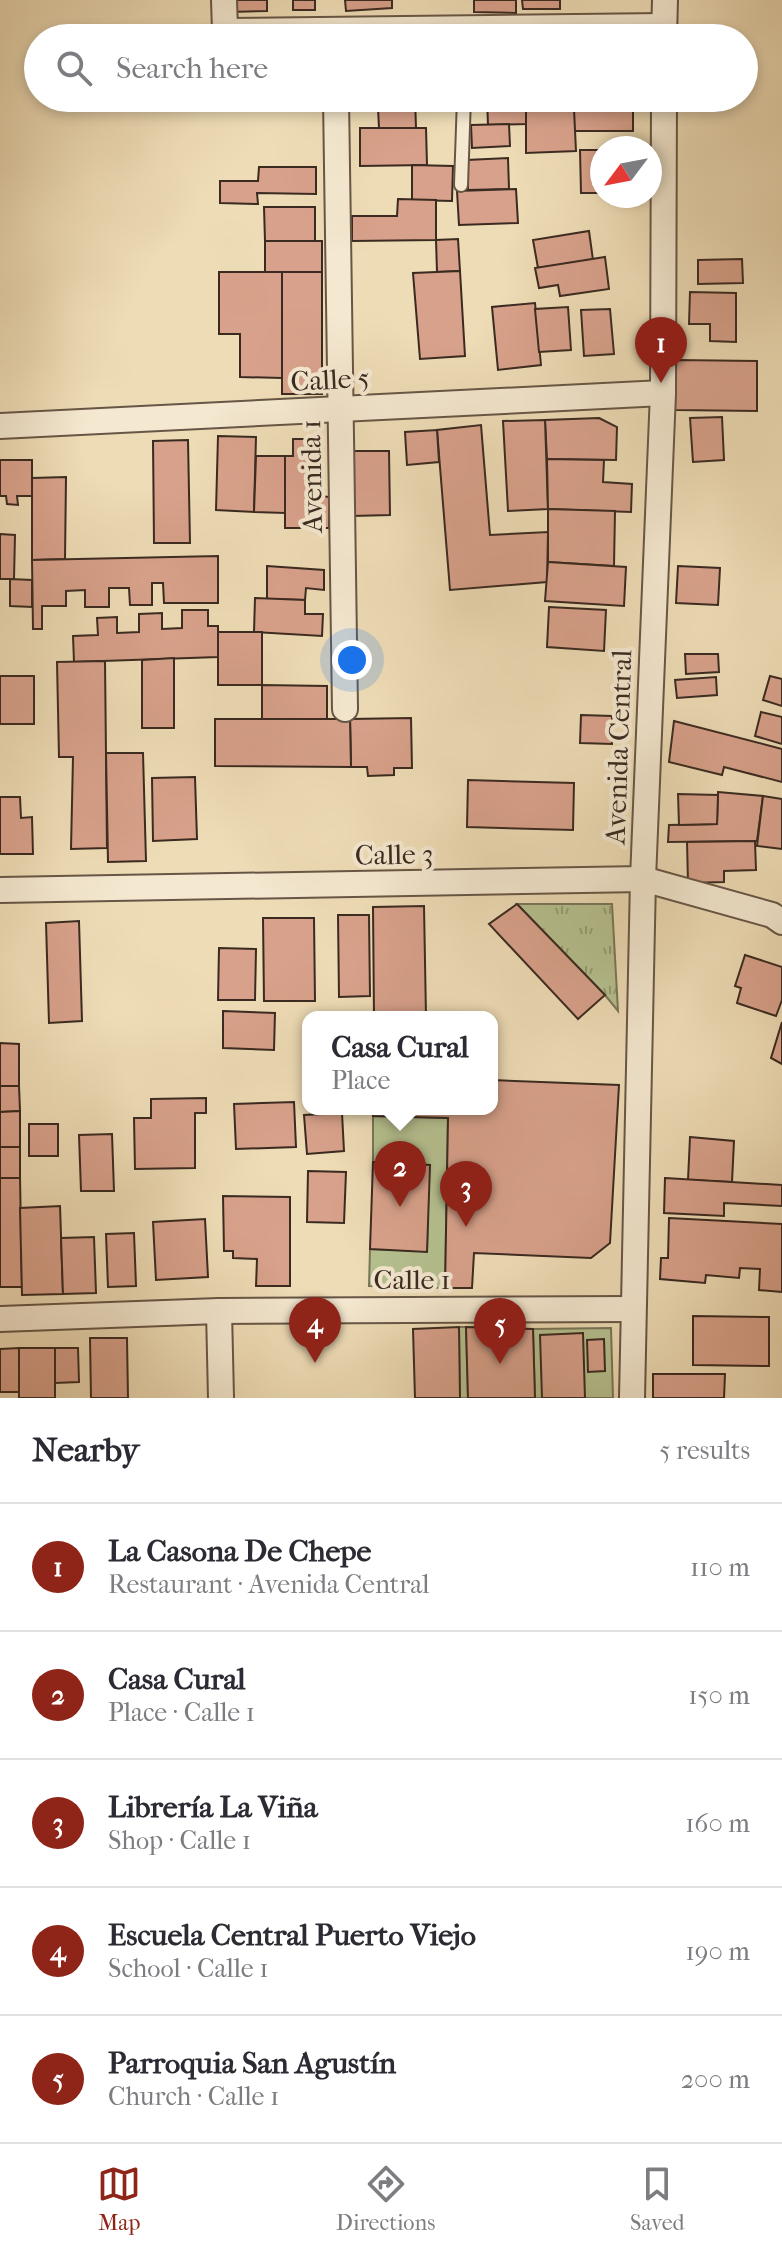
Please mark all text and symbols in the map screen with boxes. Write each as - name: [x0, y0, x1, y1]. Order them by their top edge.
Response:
- search box: [24, 24, 758, 112]
- icon: search: [52, 46, 96, 90]
- text: Search here: [116, 51, 268, 86]
- north arrow: [590, 136, 662, 208]
- pin: 1: [635, 317, 687, 383]
- street label: Calle 5: [290, 361, 370, 398]
- street label: Avenida 1: [294, 419, 329, 534]
- your location: [332, 640, 372, 680]
- street label: Avenida Central: [599, 649, 638, 846]
- street label: Calle 3: [355, 837, 434, 872]
- popup: [302, 1011, 498, 1115]
- text: Casa Cural: [331, 1030, 469, 1065]
- text: Place: [331, 1065, 390, 1096]
- pin: 2: [374, 1141, 426, 1207]
- pin: 3: [440, 1161, 492, 1227]
- street label: Calle 1: [374, 1263, 450, 1296]
- pin: 4: [289, 1297, 341, 1363]
- pin: 5: [474, 1298, 526, 1364]
- text: Nearby: [32, 1430, 139, 1470]
- text: 5 results: [659, 1435, 750, 1466]
- text: La Casona De Chepe: [108, 1534, 371, 1569]
- text: 1: [53, 1552, 63, 1583]
- text: 110 m: [690, 1552, 750, 1583]
- text: Restaurant · Avenida Central: [108, 1569, 429, 1600]
- text: Casa Cural: [108, 1662, 246, 1697]
- text: 2: [51, 1680, 65, 1711]
- text: 150 m: [688, 1680, 750, 1711]
- text: Place · Calle 1: [108, 1697, 255, 1728]
- text: Librería La Viña: [108, 1790, 318, 1825]
- text: 3: [53, 1808, 63, 1839]
- text: 160 m: [685, 1808, 750, 1839]
- text: Shop · Calle 1: [108, 1825, 251, 1856]
- text: Escuela Central Puerto Viejo: [108, 1918, 476, 1953]
- text: 4: [50, 1936, 66, 1967]
- text: 190 m: [686, 1936, 750, 1967]
- text: School · Calle 1: [108, 1953, 268, 1984]
- text: Parroquia San Agustín: [108, 2046, 396, 2081]
- text: 5: [52, 2064, 64, 2095]
- text: 200 m: [681, 2064, 750, 2095]
- text: Church · Calle 1: [108, 2081, 279, 2112]
- tab: Map: [97, 2162, 141, 2236]
- tab: Directions: [336, 2162, 435, 2236]
- tab: Saved: [630, 2162, 685, 2236]

